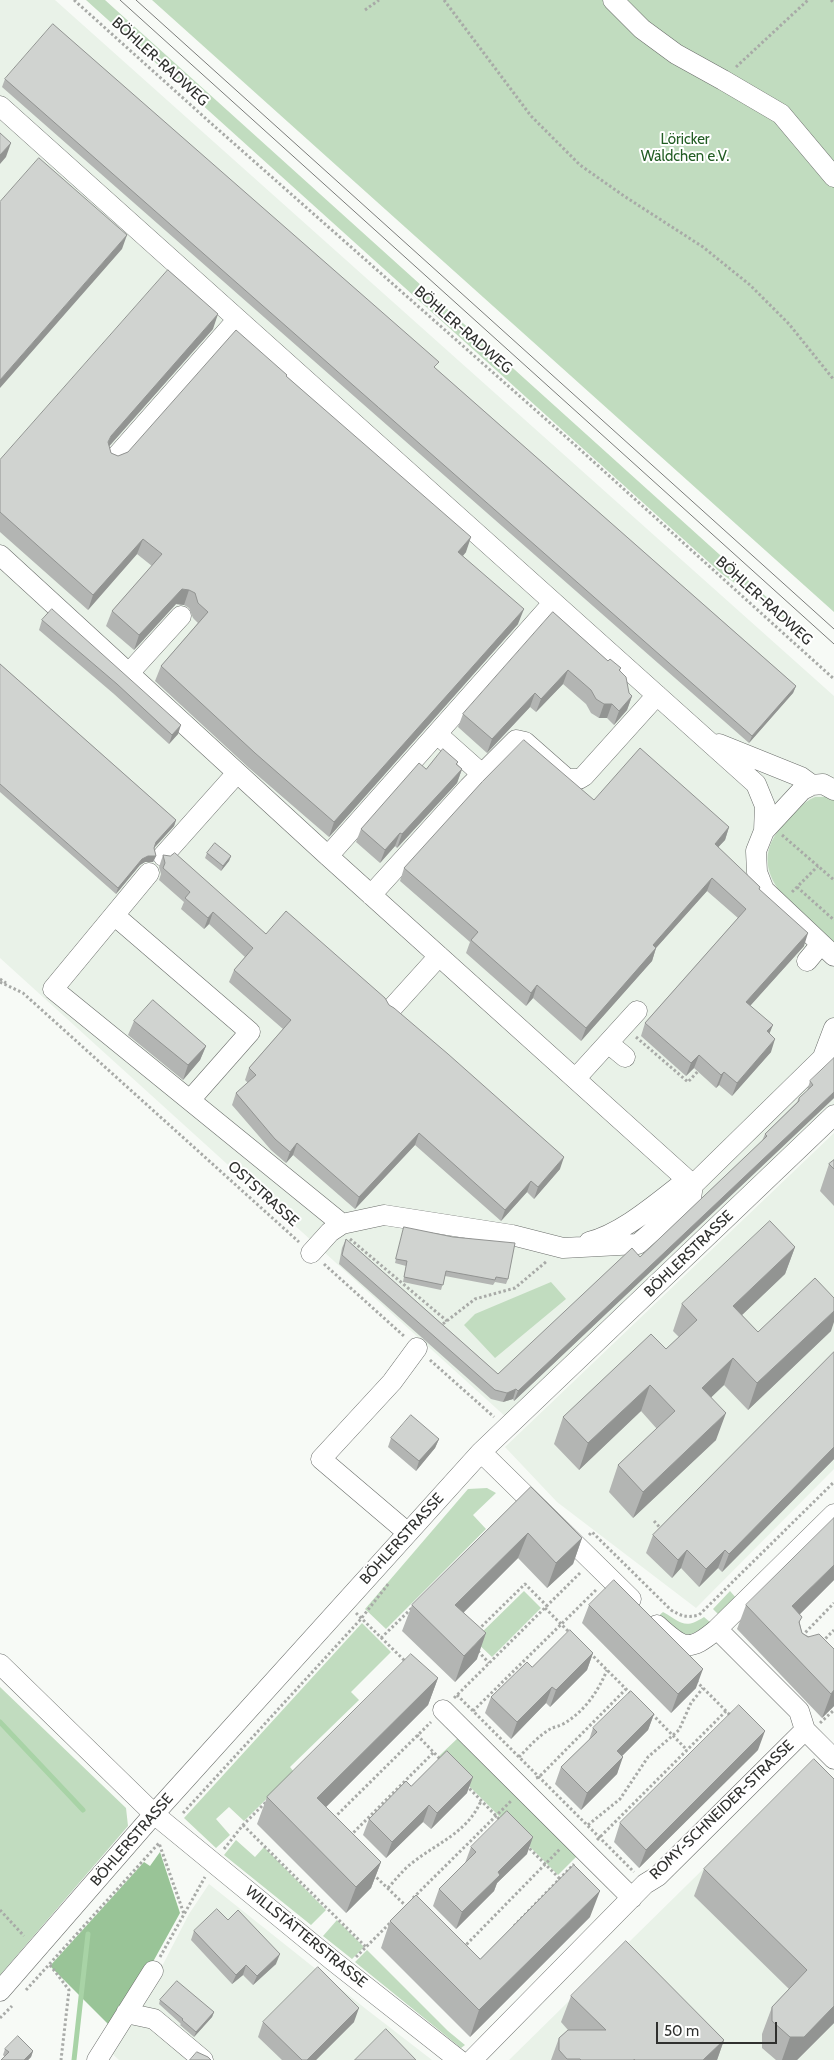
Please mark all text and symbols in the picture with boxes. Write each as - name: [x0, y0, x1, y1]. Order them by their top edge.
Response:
- street label: BÖHLER-RADWEG: [108, 14, 212, 110]
- park label: Löricker Wäldchen e.V.: [641, 131, 729, 166]
- street label: BÖHLER-RADWEG: [410, 283, 516, 377]
- street label: BÖHLER-RADWEG: [712, 553, 816, 649]
- street label: OSTSTRASSE: [224, 1157, 302, 1231]
- street label: BÖHLERSTRASSE: [641, 1207, 737, 1301]
- street label: BÖHLERSTRASSE: [356, 1490, 448, 1588]
- street label: ROMY-SCHNEIDER-STRASSE: [646, 1736, 798, 1884]
- street label: BÖHLERSTRASSE: [87, 1790, 177, 1890]
- street label: WILLSTÄTTERSTRASSE: [241, 1882, 371, 1992]
- scale bar: [659, 2012, 780, 2044]
- text: 50 m: [664, 2022, 699, 2040]

